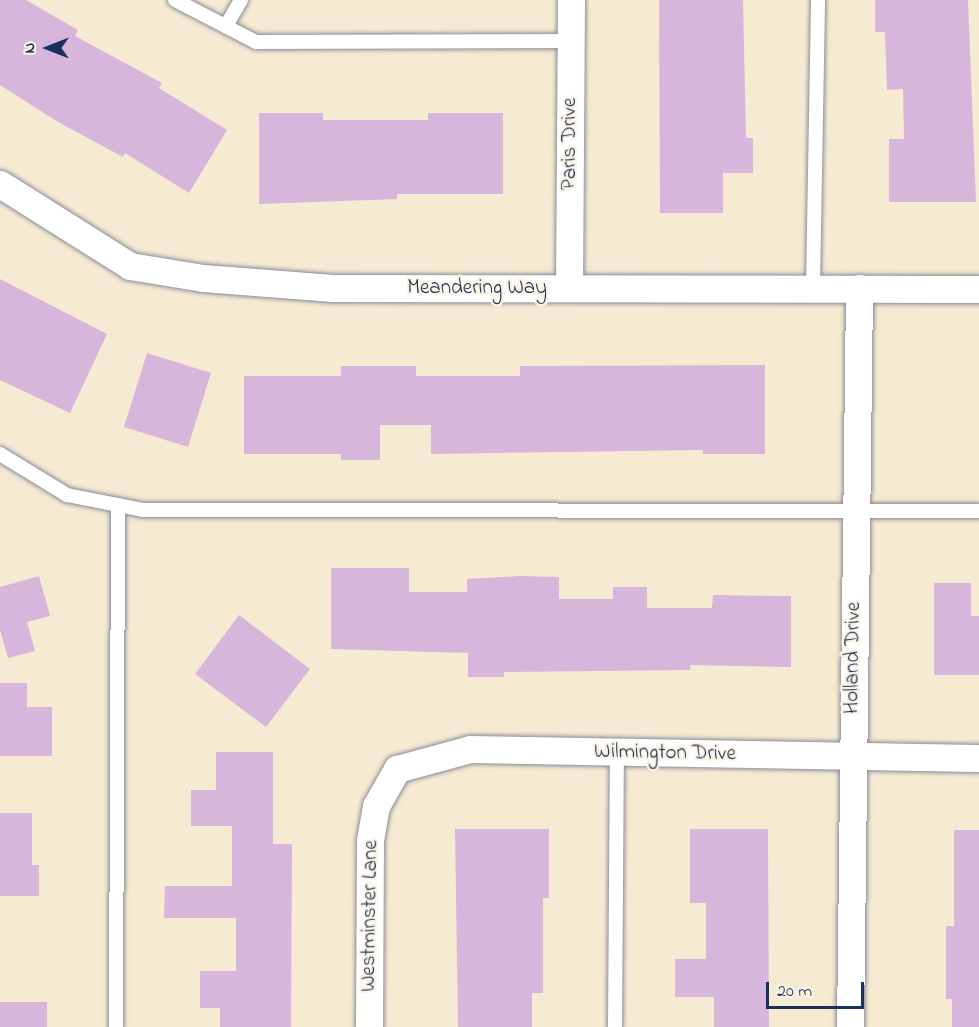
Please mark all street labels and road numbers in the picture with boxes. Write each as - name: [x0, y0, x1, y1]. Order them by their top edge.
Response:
- street label: Paris Drive: [557, 98, 583, 190]
- street label: Meandering Way: [407, 275, 547, 301]
- street label: Holland Drive: [839, 602, 867, 714]
- street label: Wilmington Drive: [594, 739, 736, 767]
- street label: Westminster Lane: [356, 840, 384, 992]

